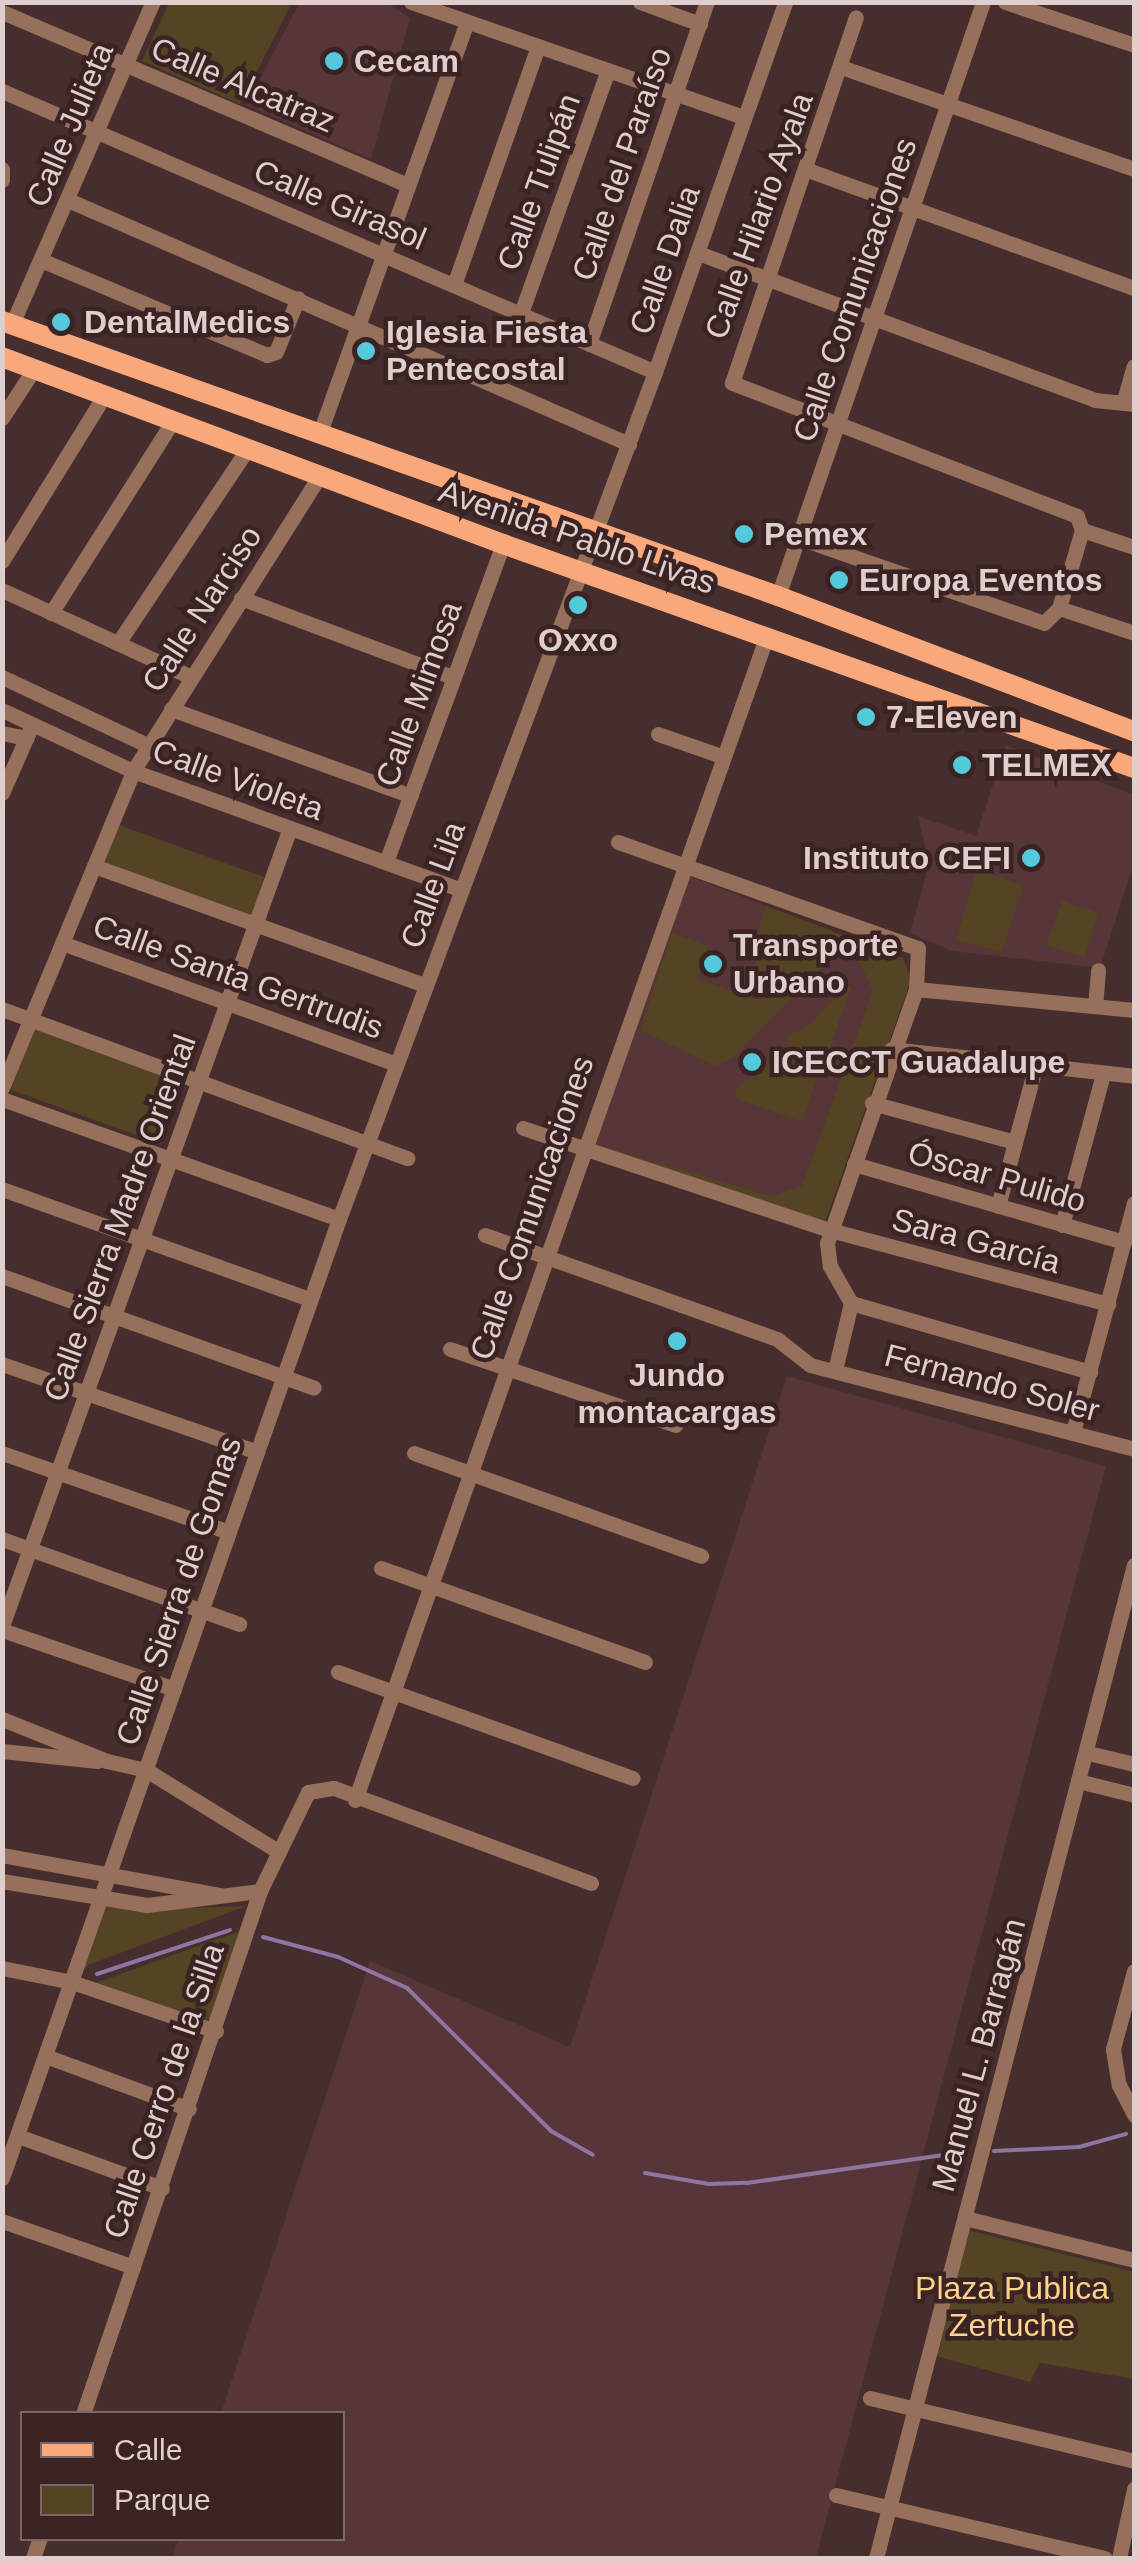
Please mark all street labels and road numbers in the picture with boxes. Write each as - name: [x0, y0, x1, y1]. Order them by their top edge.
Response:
- street label: Calle Alcatraz: [145, 29, 341, 141]
- street label: Calle Julieta: [18, 37, 122, 213]
- street label: Calle del Paraíso: [564, 43, 680, 285]
- street label: Calle Hilario Ayala: [696, 87, 822, 345]
- street label: Calle Tulipán: [489, 88, 589, 276]
- street label: Calle Comunicaciones: [785, 133, 925, 447]
- street label: Calle Girasol: [248, 152, 432, 258]
- street label: Calle Dalia: [622, 181, 708, 339]
- street label: Avenida Pablo Livas: [434, 472, 720, 602]
- street label: Calle Narciso: [134, 519, 270, 699]
- street label: Calle Mimosa: [368, 596, 470, 792]
- street label: Calle Violeta: [147, 731, 329, 829]
- street label: Calle Lila: [392, 817, 474, 953]
- street label: Calle Santa Gertrudis: [88, 907, 388, 1047]
- street label: Calle Sierra Madre Oriental: [36, 1029, 204, 1407]
- street label: Calle Comunicaciones: [462, 1051, 602, 1365]
- street label: Óscar Pulido: [904, 1133, 1090, 1221]
- street label: Sara García: [888, 1200, 1064, 1282]
- street label: Fernando Soler: [880, 1336, 1104, 1430]
- street label: Calle Sierra de Gomas: [108, 1432, 250, 1750]
- street label: Manuel L. Barragán: [924, 1914, 1034, 2196]
- street label: Calle Cerro de la Silla: [95, 1938, 233, 2244]

